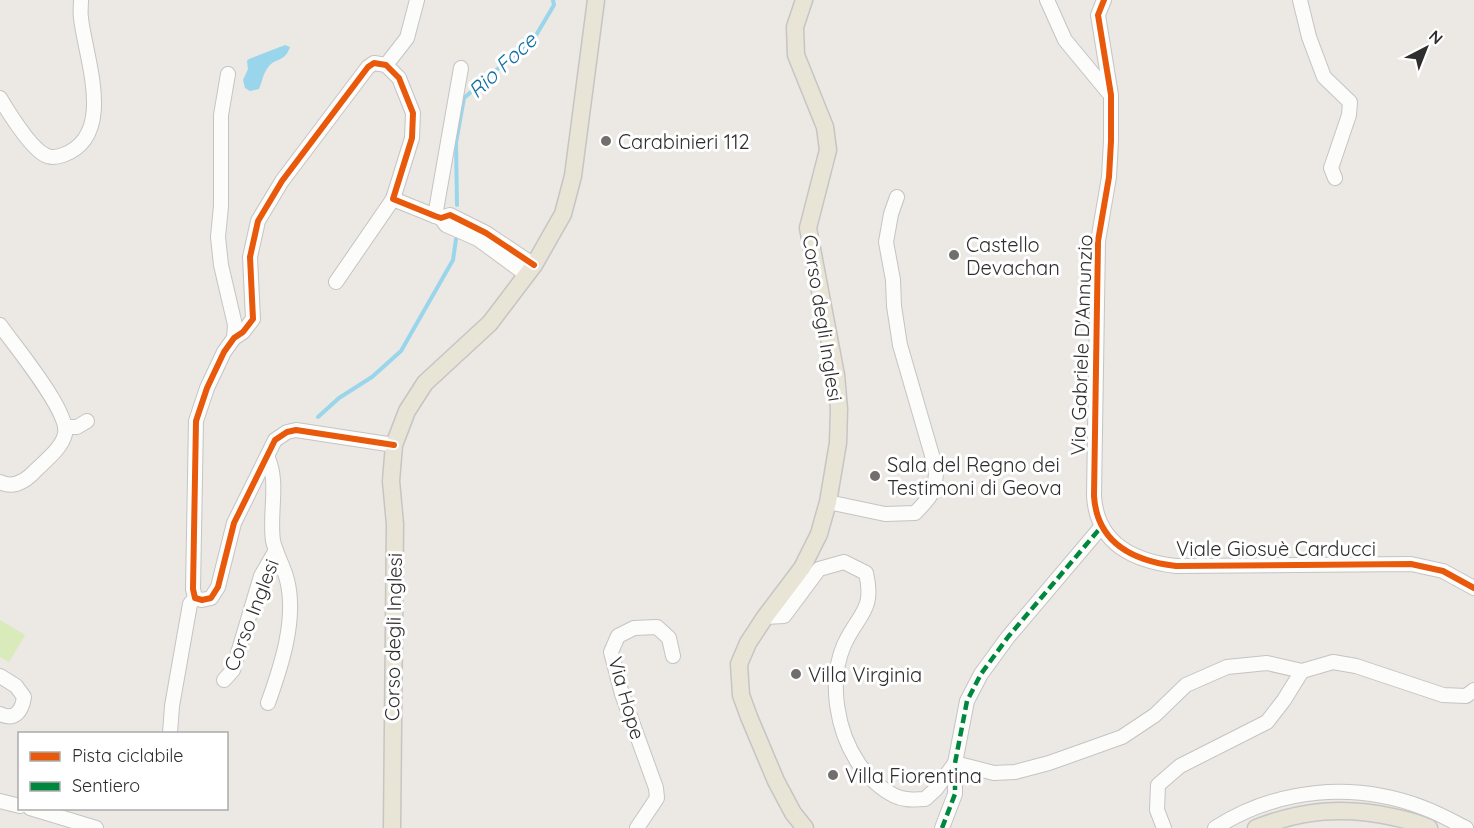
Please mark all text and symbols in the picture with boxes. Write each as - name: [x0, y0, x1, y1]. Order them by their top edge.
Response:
- north arrow: [1396, 18, 1456, 78]
- text: N: [1425, 25, 1447, 48]
- water label: Rio Foce: [462, 26, 542, 103]
- place label: Carabinieri 112: [618, 129, 750, 154]
- marker: Carabinieri 112: [599, 134, 613, 148]
- place label: Castello Devachan: [966, 232, 1060, 280]
- street label: Corso degli Inglesi: [797, 233, 849, 403]
- street label: Via Gabriele D'Annunzio: [1065, 234, 1097, 456]
- marker: Castello Devachan: [947, 248, 961, 262]
- place label: Sala del Regno dei Testimoni di Geova: [887, 452, 1062, 500]
- marker: Sala del Regno dei Testimoni di Geova: [868, 469, 882, 483]
- street label: Viale Giosuè Carducci: [1176, 536, 1376, 561]
- street label: Corso degli Inglesi: [379, 553, 407, 721]
- street label: Corso Inglesi: [218, 555, 284, 675]
- street label: Via Hope: [603, 654, 651, 742]
- place label: Villa Virginia: [808, 662, 922, 687]
- marker: Villa Virginia: [789, 667, 803, 681]
- legend: [18, 732, 228, 810]
- text: Pista ciclabile: [72, 744, 183, 767]
- place label: Villa Fiorentina: [845, 763, 982, 788]
- marker: Villa Fiorentina: [826, 768, 840, 782]
- text: Sentiero: [72, 774, 140, 797]

